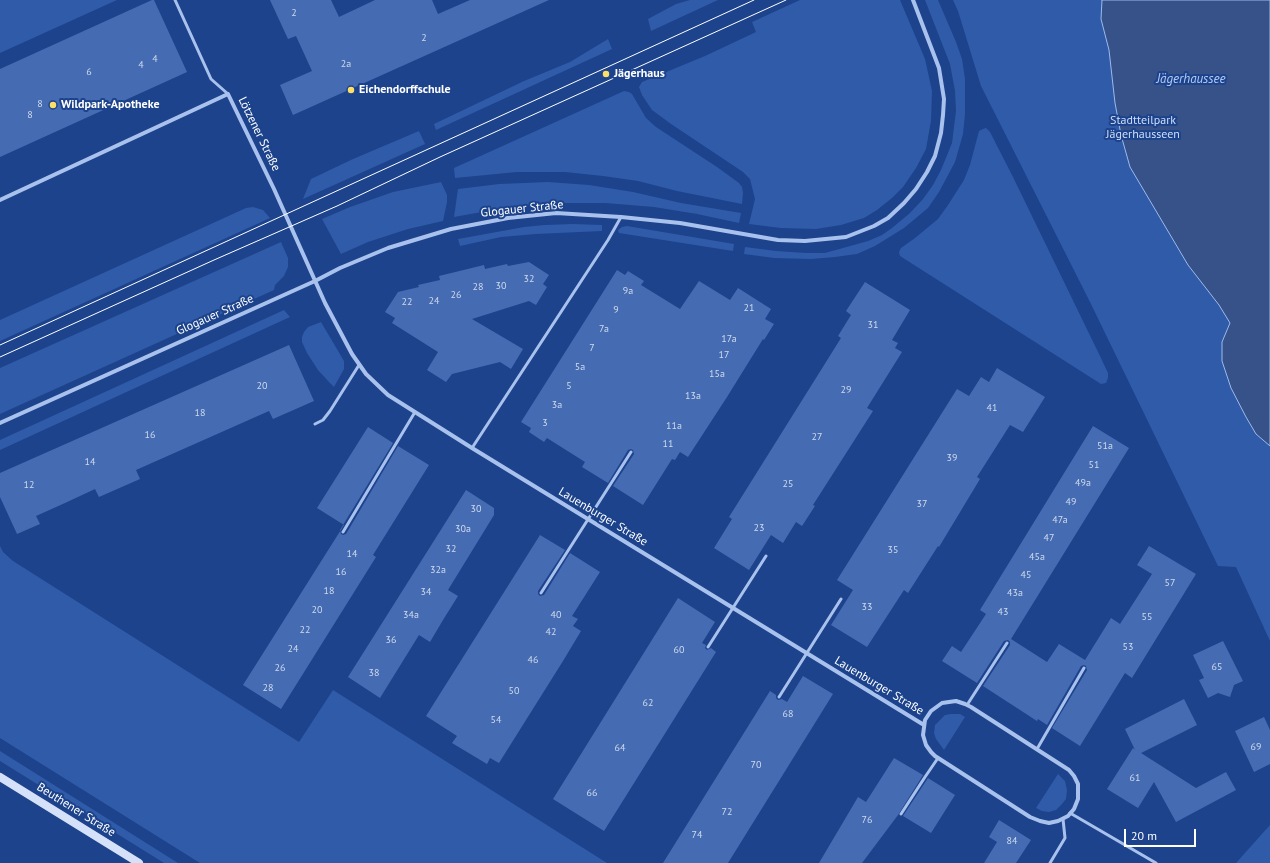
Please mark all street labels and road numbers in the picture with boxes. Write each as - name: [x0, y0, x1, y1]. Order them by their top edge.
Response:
- street label: Lötzener Straße: [235, 94, 283, 174]
- street label: Glogauer Straße: [480, 197, 564, 221]
- street label: Glogauer Straße: [174, 292, 256, 338]
- street label: Lauenburger Straße: [556, 485, 650, 549]
- street label: Lauenburger Straße: [832, 654, 926, 718]
- street label: Beuthener Straße: [34, 780, 118, 840]

